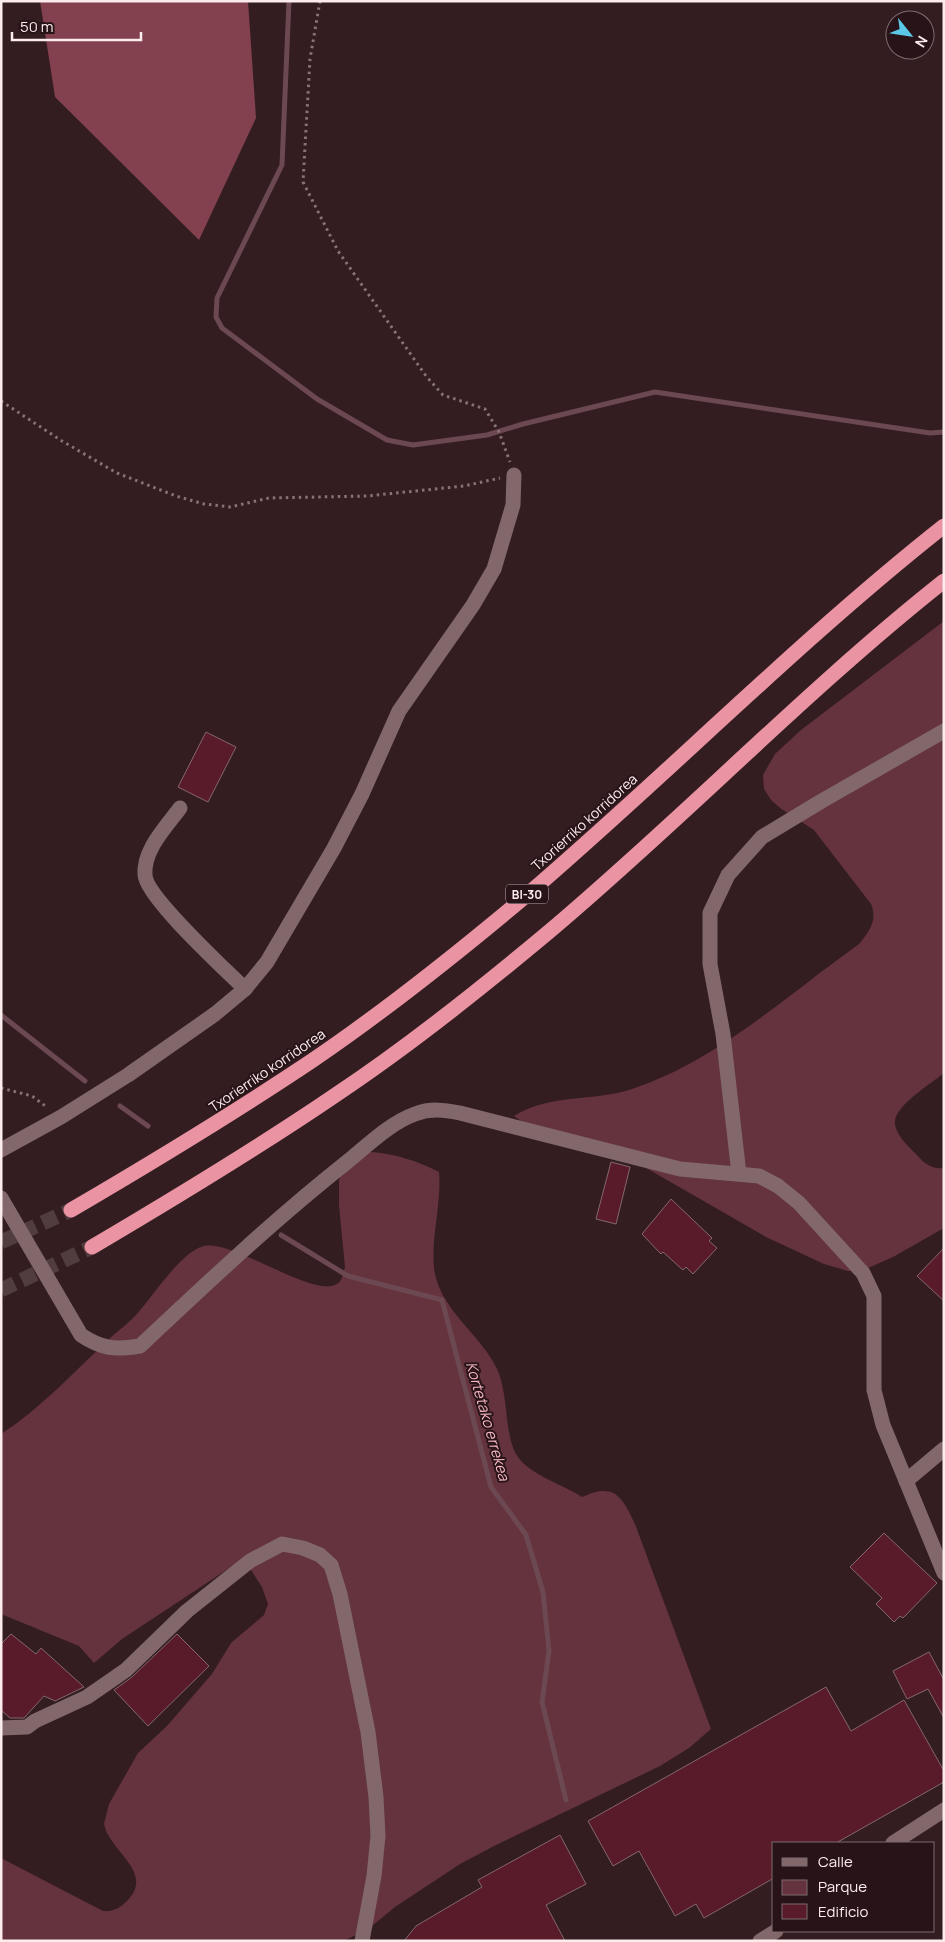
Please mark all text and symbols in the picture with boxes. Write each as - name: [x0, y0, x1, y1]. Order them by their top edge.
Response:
- scale bar: [12, 10, 141, 42]
- north arrow: [885, 10, 935, 60]
- text: 50 m: [20, 16, 54, 37]
- text: N: [911, 33, 932, 51]
- street label: Txorierriko korridorea: [527, 769, 641, 875]
- road number: BI-30: [506, 884, 548, 904]
- street label: Txorierriko korridorea: [205, 1024, 329, 1116]
- water label: Kortetako errekea: [461, 1359, 515, 1484]
- legend: [772, 1842, 935, 1932]
- text: Calle: [818, 1851, 853, 1872]
- text: Parque: [818, 1876, 867, 1897]
- text: Edificio: [818, 1901, 869, 1922]

